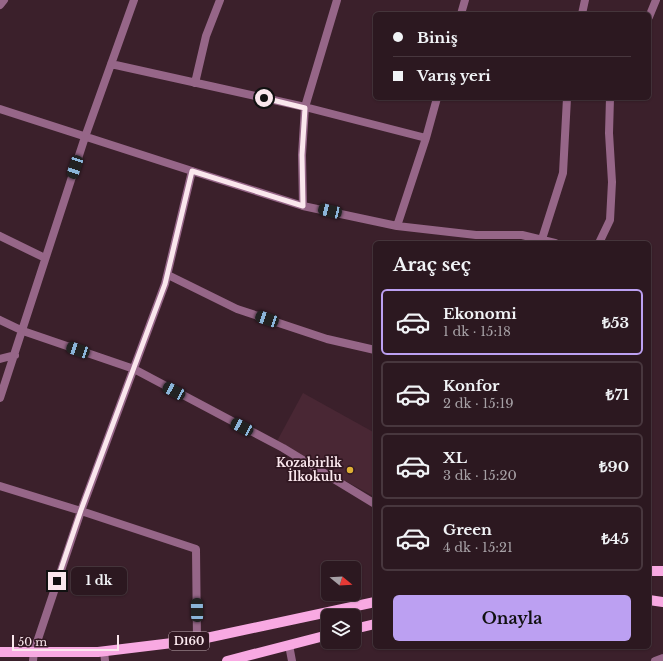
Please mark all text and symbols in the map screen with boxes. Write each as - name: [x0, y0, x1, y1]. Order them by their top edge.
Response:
- text: Biniş: [417, 28, 458, 47]
- text: Varış yeri: [417, 66, 491, 85]
- route start: [255, 89, 273, 107]
- car: [66, 154, 84, 180]
- car: [317, 202, 343, 220]
- text: Araç seç: [393, 254, 471, 276]
- icon: car: [395, 304, 431, 340]
- text: Ekonomi: [443, 304, 517, 323]
- car: [254, 309, 280, 329]
- text: ₺53: [602, 313, 629, 332]
- text: 1 dk · 15:18: [443, 323, 511, 340]
- car: [65, 340, 91, 360]
- icon: car: [395, 376, 431, 412]
- text: Konfor: [443, 376, 500, 395]
- car: [161, 380, 187, 402]
- text: ₺71: [606, 385, 629, 404]
- text: 2 dk · 15:19: [443, 395, 514, 412]
- car: [229, 416, 255, 438]
- icon: car: [395, 448, 431, 484]
- text: XL: [443, 448, 467, 467]
- place label: Kozabirlik İlkokulu: [276, 455, 343, 484]
- text: ₺90: [599, 457, 629, 476]
- marker: Kozabirlik İlkokulu: [345, 465, 355, 475]
- text: 3 dk · 15:20: [443, 467, 517, 484]
- icon: car: [395, 520, 431, 556]
- text: Green: [443, 520, 492, 539]
- text: ₺45: [602, 529, 629, 548]
- text: 4 dk · 15:21: [443, 539, 513, 556]
- north arrow: [321, 561, 361, 601]
- map controls: [321, 561, 361, 649]
- callout: 1 dk: [71, 567, 127, 595]
- route end: [48, 572, 66, 590]
- text: 1 dk: [86, 572, 112, 589]
- button: Onayla: [393, 595, 631, 641]
- car: [191, 598, 203, 622]
- button: layers: [321, 609, 361, 649]
- road number: D160: [169, 632, 209, 650]
- scale bar: [12, 633, 119, 652]
- text: 50 m: [18, 635, 47, 649]

